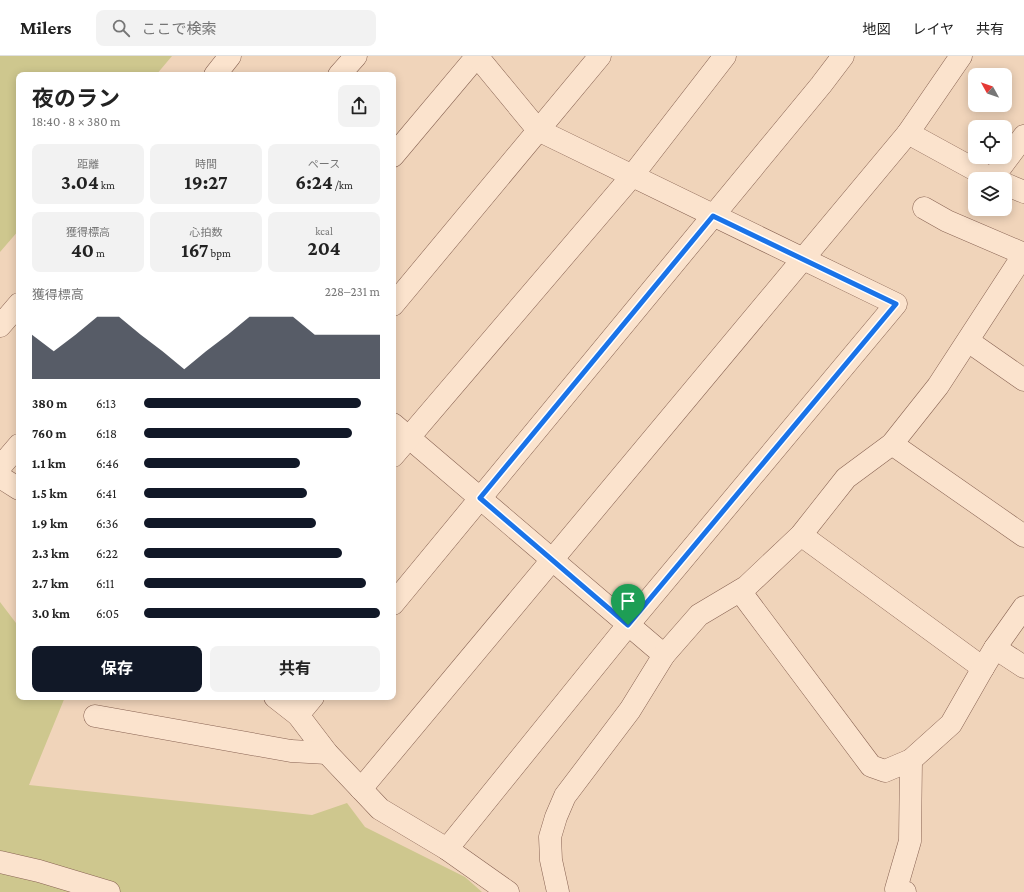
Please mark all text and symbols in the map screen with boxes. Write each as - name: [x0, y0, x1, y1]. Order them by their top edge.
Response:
- search box: [96, 10, 376, 46]
- text: Milers: [20, 17, 72, 38]
- icon: search: [110, 17, 132, 39]
- text: ここで検索: [142, 21, 217, 37]
- text: 地図: [862, 21, 890, 37]
- text: レイヤ: [912, 21, 954, 37]
- text: 共有: [976, 21, 1004, 37]
- north arrow: [968, 68, 1012, 112]
- map controls: [968, 68, 1012, 216]
- button: share: [338, 85, 380, 127]
- text: 夜のラン: [32, 86, 120, 111]
- text: 18:40 · 8 × 380 m: [32, 114, 120, 129]
- button: locate: [968, 120, 1012, 164]
- text: 距離: [77, 158, 99, 170]
- text: 時間: [195, 158, 217, 170]
- text: ペース: [308, 158, 340, 170]
- text: 3.04: [61, 171, 99, 193]
- text: 19:27: [184, 171, 228, 193]
- text: 6:24: [295, 171, 333, 193]
- button: layers: [968, 172, 1012, 216]
- text: km: [99, 179, 115, 191]
- text: /km: [333, 179, 353, 191]
- text: kcal: [315, 225, 333, 237]
- text: 獲得標高: [66, 226, 110, 238]
- text: 心拍数: [190, 226, 223, 238]
- text: 204: [307, 237, 341, 259]
- text: 40: [71, 239, 94, 261]
- text: 167: [181, 239, 208, 261]
- text: m: [94, 247, 105, 259]
- text: bpm: [208, 247, 231, 259]
- text: 228–231 m: [325, 284, 380, 299]
- text: 獲得標高: [32, 287, 84, 302]
- text: 380 m: [32, 396, 67, 411]
- text: 6:13: [96, 396, 116, 411]
- text: 760 m: [32, 426, 67, 441]
- text: 6:18: [96, 426, 117, 441]
- text: 1.1 km: [32, 456, 66, 471]
- text: 6:46: [96, 456, 119, 471]
- text: 1.5 km: [32, 486, 67, 501]
- text: 6:41: [96, 486, 117, 501]
- text: 1.9 km: [32, 516, 68, 531]
- text: 6:36: [96, 516, 118, 531]
- text: 2.3 km: [32, 546, 69, 561]
- text: 6:22: [96, 546, 118, 561]
- text: 2.7 km: [32, 576, 69, 591]
- text: 6:11: [96, 576, 114, 591]
- pin: [611, 584, 645, 625]
- icon: arrive: [617, 590, 639, 612]
- text: 3.0 km: [32, 606, 70, 621]
- text: 6:05: [96, 606, 119, 621]
- button: 保存: [32, 646, 202, 692]
- button: 共有: [210, 646, 380, 692]

